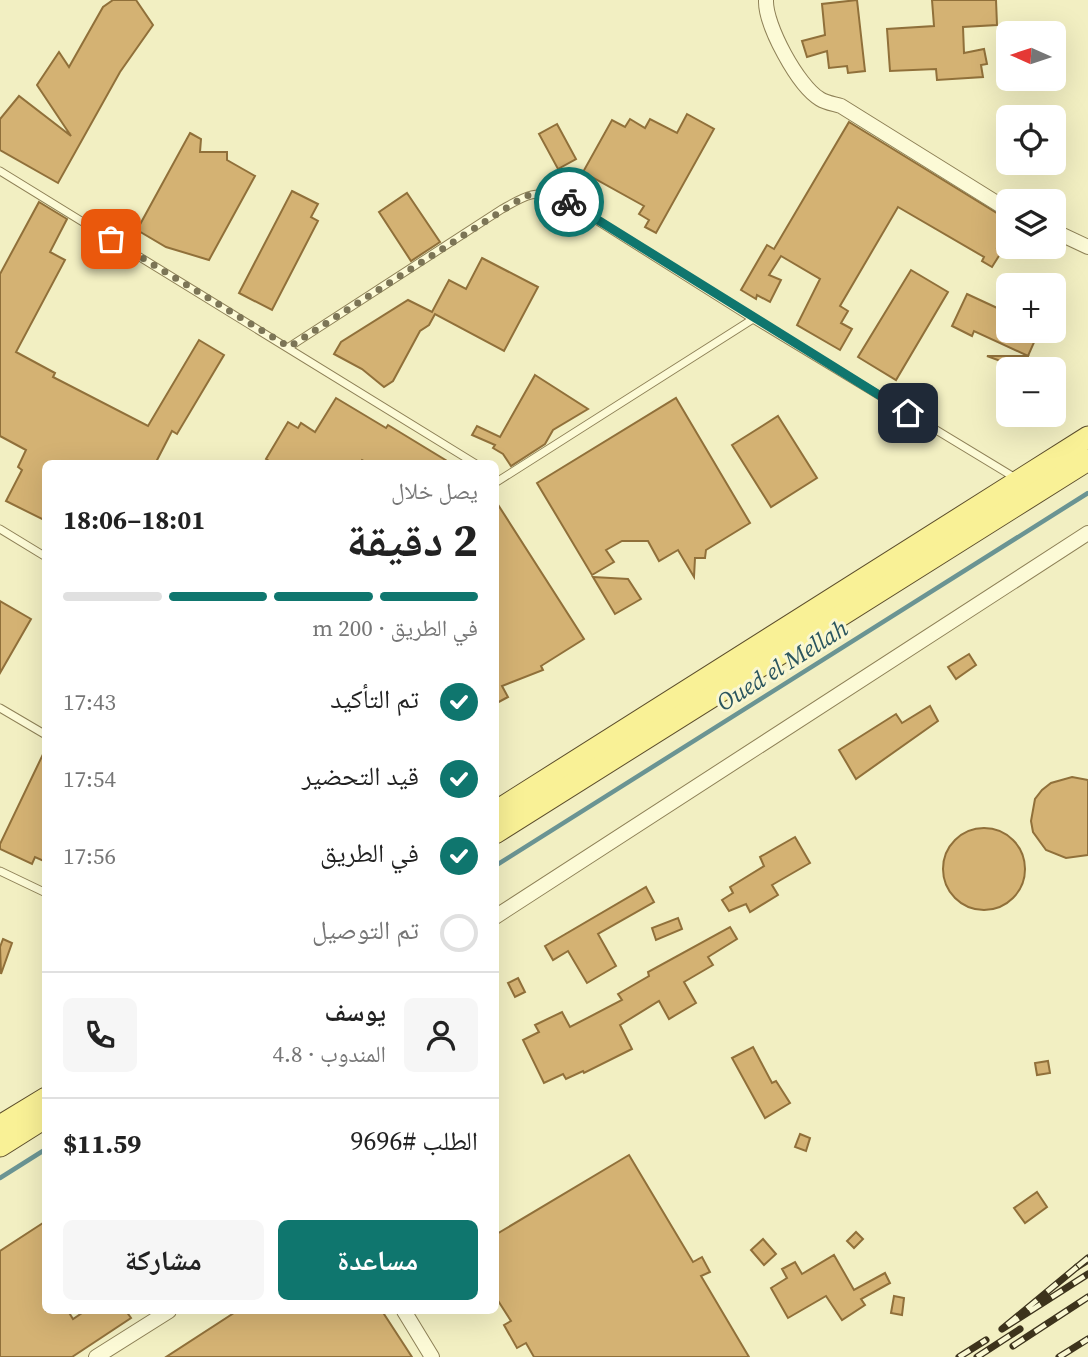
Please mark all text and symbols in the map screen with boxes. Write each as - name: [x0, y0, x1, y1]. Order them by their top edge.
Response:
- north arrow: [996, 21, 1066, 91]
- map controls: [996, 21, 1066, 427]
- button: locate: [996, 105, 1066, 175]
- courier: [534, 167, 604, 237]
- icon: bike: [550, 183, 588, 221]
- button: layers: [996, 189, 1066, 259]
- pin: [81, 209, 141, 269]
- icon: bag: [92, 220, 130, 258]
- button: +: [996, 273, 1066, 343]
- button: −: [996, 357, 1066, 427]
- pin: [878, 383, 938, 443]
- icon: home: [889, 394, 927, 432]
- text: يصل خلال: [391, 475, 478, 507]
- text: 18:01–18:06: [63, 502, 205, 538]
- text: 2 دقيقة: [347, 508, 478, 571]
- water label: Oued el Mellah: [710, 611, 854, 719]
- text: في الطريق · 200 m: [312, 612, 478, 644]
- text: تم التأكيد: [330, 681, 419, 717]
- icon: check: [440, 683, 478, 721]
- text: 17:43: [63, 686, 116, 718]
- text: قيد التحضير: [302, 758, 419, 794]
- icon: check: [440, 760, 478, 798]
- text: 17:54: [63, 763, 116, 795]
- text: في الطريق: [320, 835, 419, 871]
- icon: check: [440, 837, 478, 875]
- text: 17:56: [63, 840, 116, 872]
- text: تم التوصيل: [312, 912, 419, 948]
- text: يوسف: [325, 994, 386, 1030]
- button: phone: [63, 998, 137, 1072]
- button: person: [404, 998, 478, 1072]
- text: المندوب · 4.8: [272, 1038, 386, 1070]
- text: الطلب #9696: [351, 1123, 478, 1159]
- text: $11.59: [63, 1126, 141, 1162]
- button: مشاركة: [63, 1220, 264, 1300]
- button: مساعدة: [278, 1220, 478, 1300]

